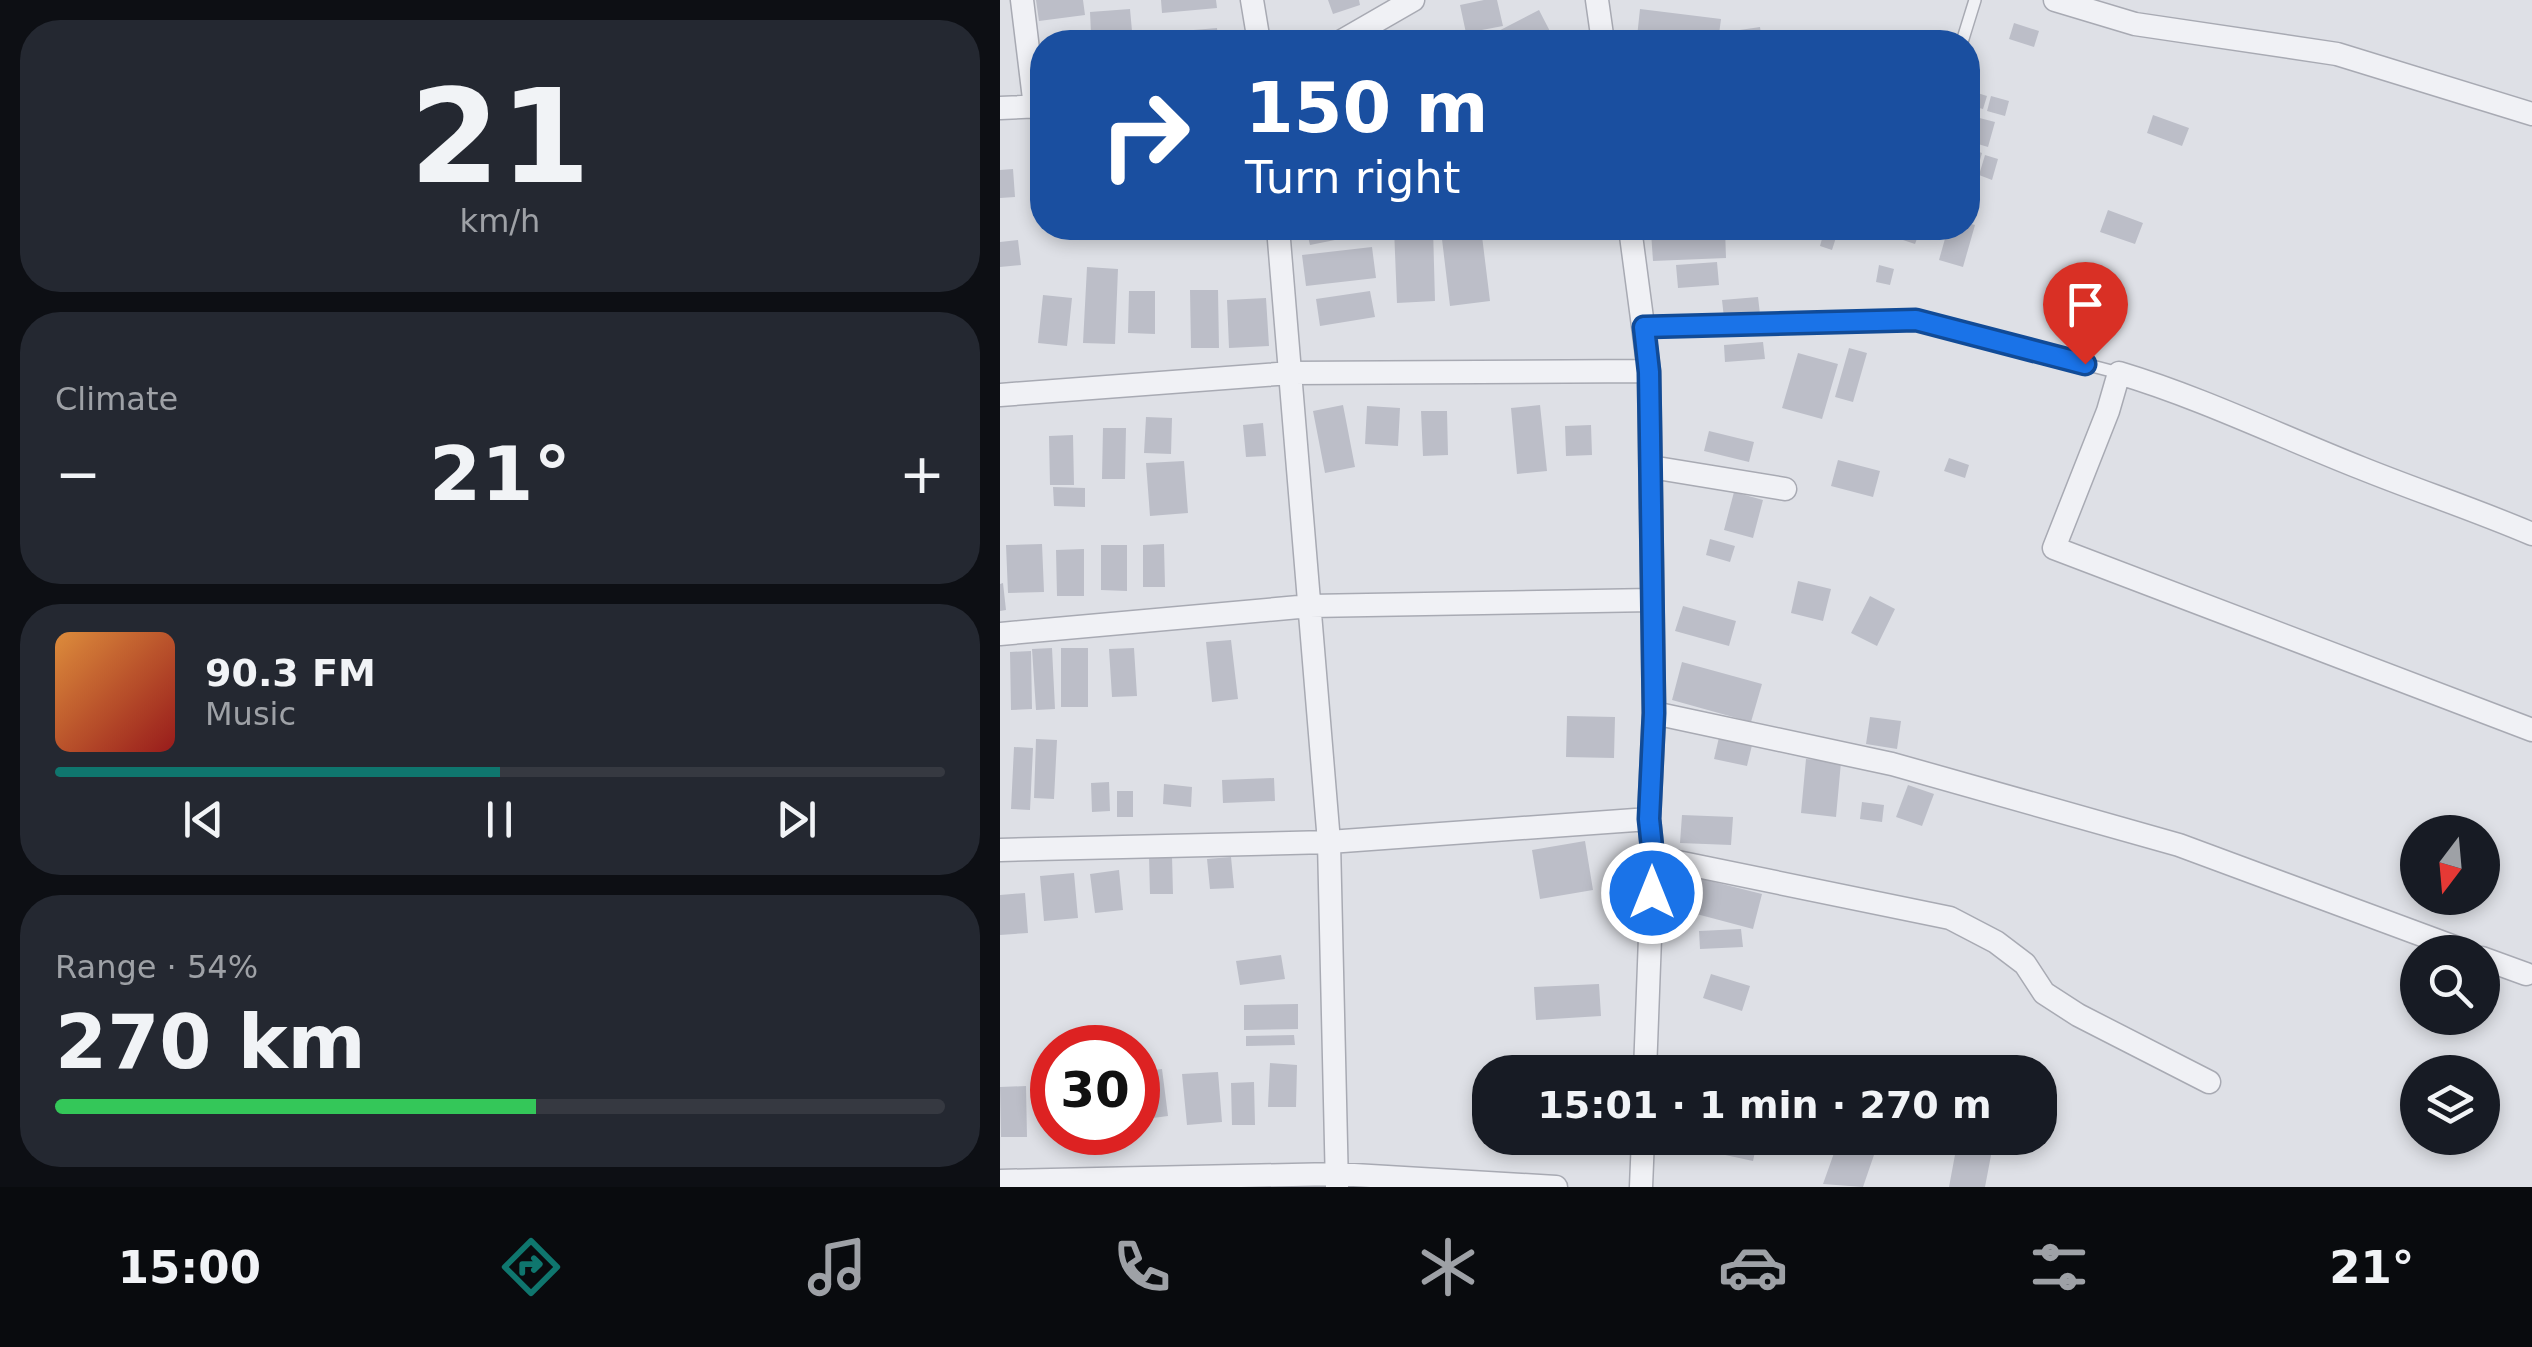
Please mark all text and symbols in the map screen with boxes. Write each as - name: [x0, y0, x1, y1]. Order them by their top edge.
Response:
- text: 21: [410, 61, 590, 213]
- text: 150 m: [1245, 67, 1488, 149]
- icon: right: [1080, 70, 1210, 200]
- text: Turn right: [1245, 151, 1460, 204]
- text: km/h: [460, 202, 540, 240]
- pin: [2043, 262, 2128, 365]
- icon: arrive: [2058, 277, 2113, 332]
- text: Climate: [55, 380, 178, 418]
- text: 21°: [429, 430, 571, 518]
- text: −: [55, 442, 101, 506]
- text: +: [899, 442, 945, 506]
- text: 90.3 FM: [205, 651, 376, 695]
- text: Music: [205, 695, 296, 733]
- icon: previous: [176, 792, 231, 847]
- icon: pause: [472, 792, 527, 847]
- icon: next: [769, 792, 824, 847]
- north arrow: [2400, 815, 2500, 915]
- map controls: [2400, 815, 2500, 1155]
- position arrow: [1600, 841, 1704, 945]
- button: search: [2400, 935, 2500, 1035]
- text: Range · 54%: [55, 948, 258, 986]
- text: 270 km: [55, 998, 366, 1086]
- speed limit sign: 30: [1030, 1025, 1160, 1155]
- button: layers: [2400, 1055, 2500, 1155]
- text: 15:01 · 1 min · 270 m: [1537, 1083, 1992, 1127]
- icon: directions: [496, 1232, 566, 1302]
- icon: music: [802, 1232, 872, 1302]
- icon: phone: [1107, 1232, 1177, 1302]
- icon: climate: [1413, 1232, 1483, 1302]
- icon: car: [1718, 1232, 1788, 1302]
- icon: filters: [2024, 1232, 2094, 1302]
- text: 15:00: [118, 1241, 261, 1294]
- text: 21°: [2329, 1241, 2414, 1294]

